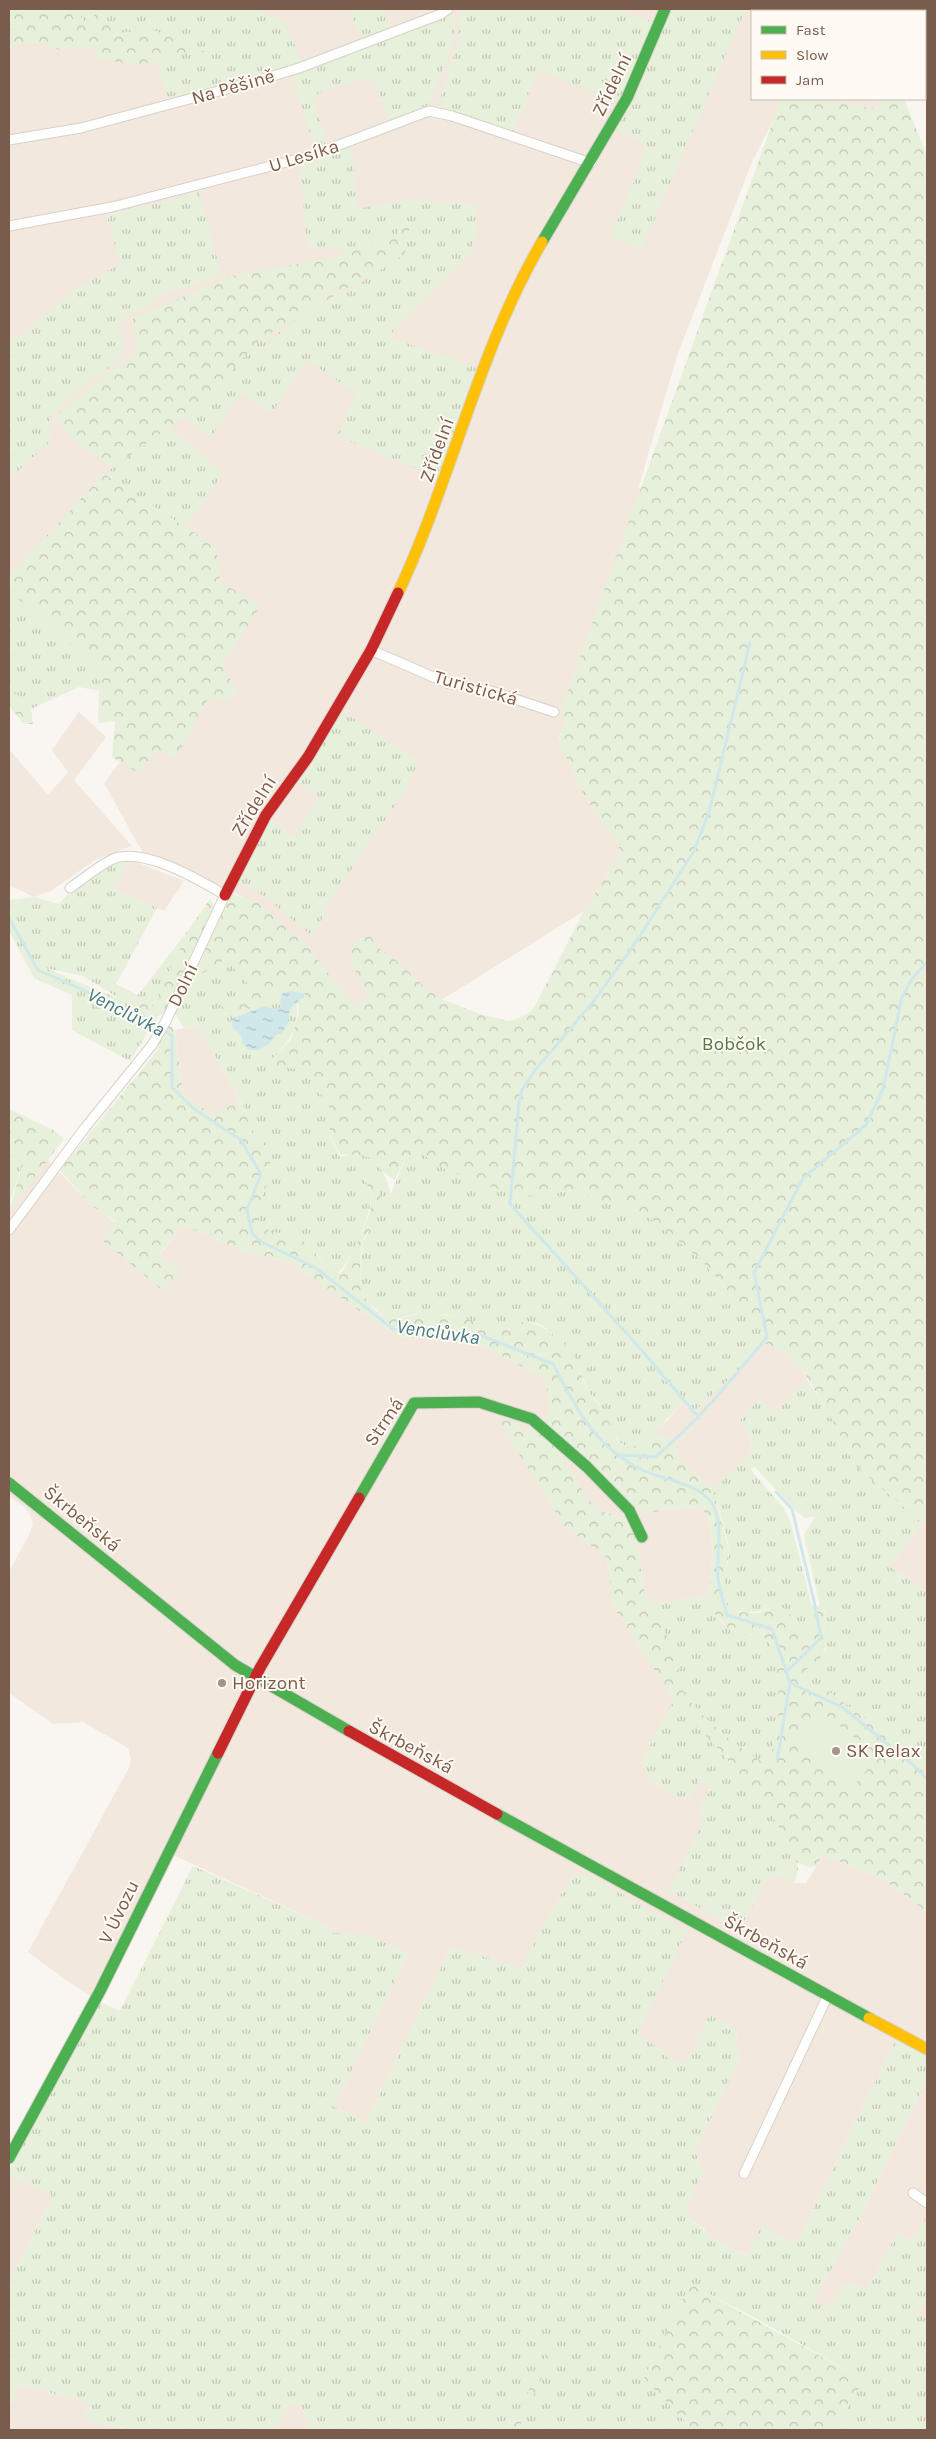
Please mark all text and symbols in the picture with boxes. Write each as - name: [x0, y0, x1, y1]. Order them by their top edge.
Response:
- legend: [751, 10, 926, 100]
- text: Fast: [796, 21, 826, 39]
- text: Slow: [796, 46, 828, 64]
- street label: Zřídelní: [587, 50, 637, 120]
- street label: Na Pěšině: [189, 65, 277, 109]
- text: Jam: [796, 71, 824, 89]
- street label: U Lesíka: [266, 135, 342, 177]
- street label: Zřídelní: [415, 414, 459, 485]
- street label: Turistická: [432, 666, 520, 710]
- street label: Zřídelní: [227, 771, 281, 840]
- street label: Dolní: [163, 959, 203, 1010]
- water label: Venclůvka: [83, 983, 169, 1041]
- park label: Bobčok: [702, 1033, 766, 1055]
- water label: Venclůvka: [395, 1315, 481, 1349]
- street label: Strmá: [360, 1394, 408, 1450]
- street label: Škrbeňská: [39, 1481, 125, 1557]
- place label: Horizont: [232, 1672, 306, 1694]
- marker: Horizont: [216, 1677, 228, 1689]
- street label: Škrbeňská: [365, 1716, 457, 1778]
- place label: SK Relax: [846, 1740, 921, 1762]
- marker: SK Relax: [830, 1745, 842, 1757]
- street label: V Úvozu: [93, 1876, 144, 1947]
- street label: Škrbeňská: [720, 1910, 812, 1974]

